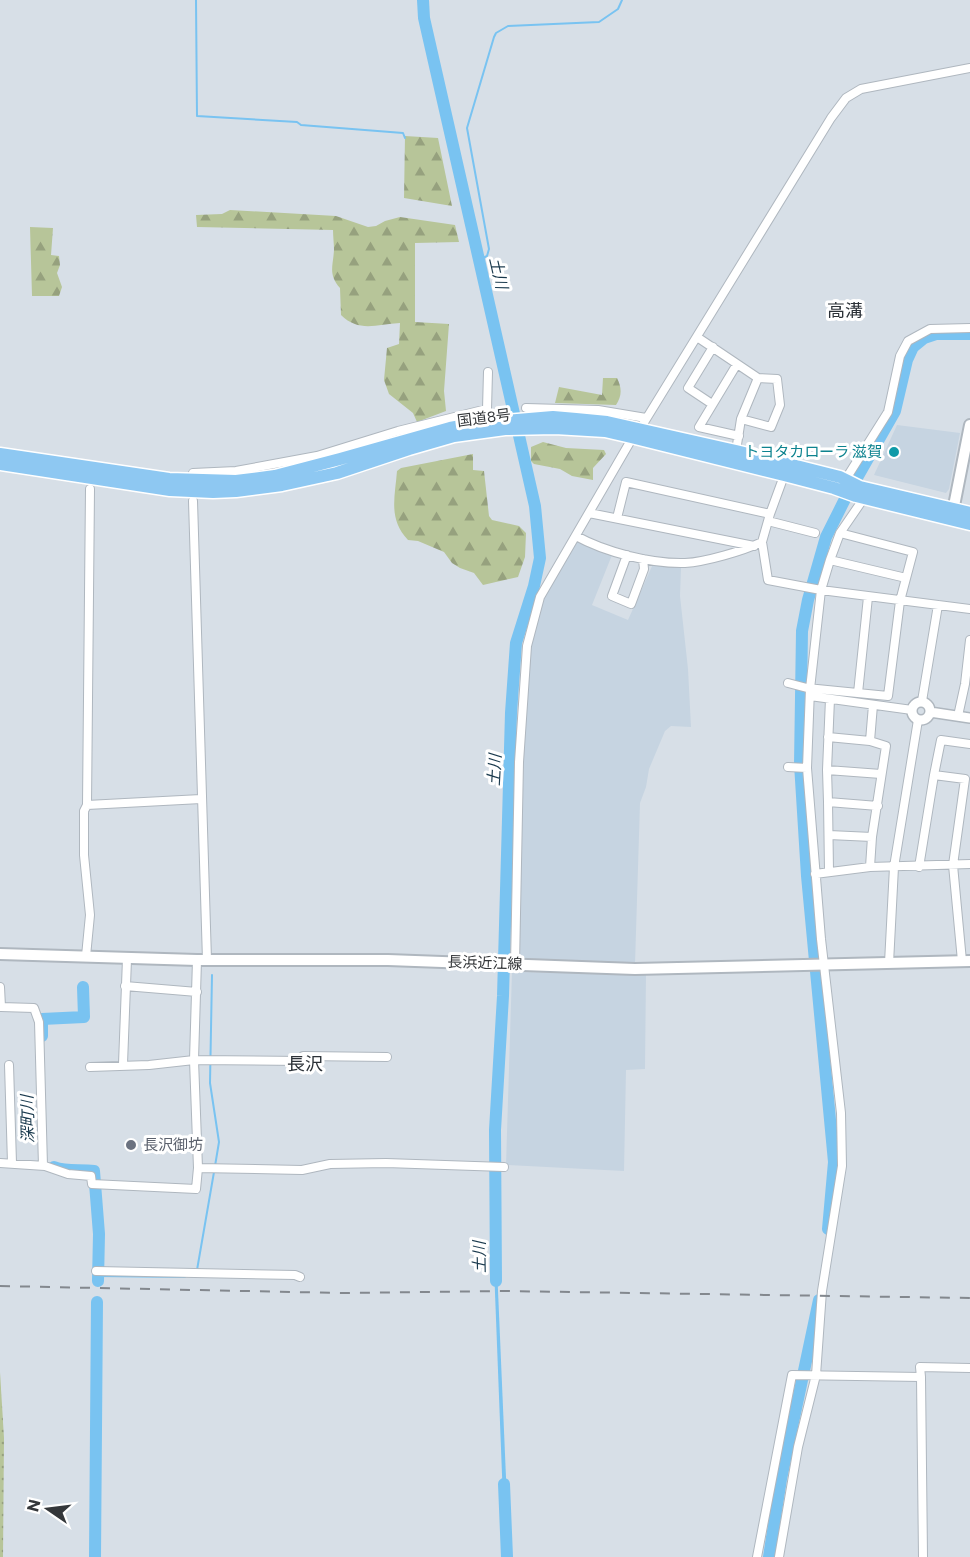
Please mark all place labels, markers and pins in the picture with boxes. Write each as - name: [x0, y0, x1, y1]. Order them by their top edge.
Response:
- place label: トヨタカローラ 滋賀: [744, 442, 882, 460]
- marker: トヨタカローラ 滋賀: [887, 445, 901, 459]
- place label: 長沢御坊: [143, 1135, 203, 1153]
- marker: 長沢御坊: [124, 1138, 138, 1152]

